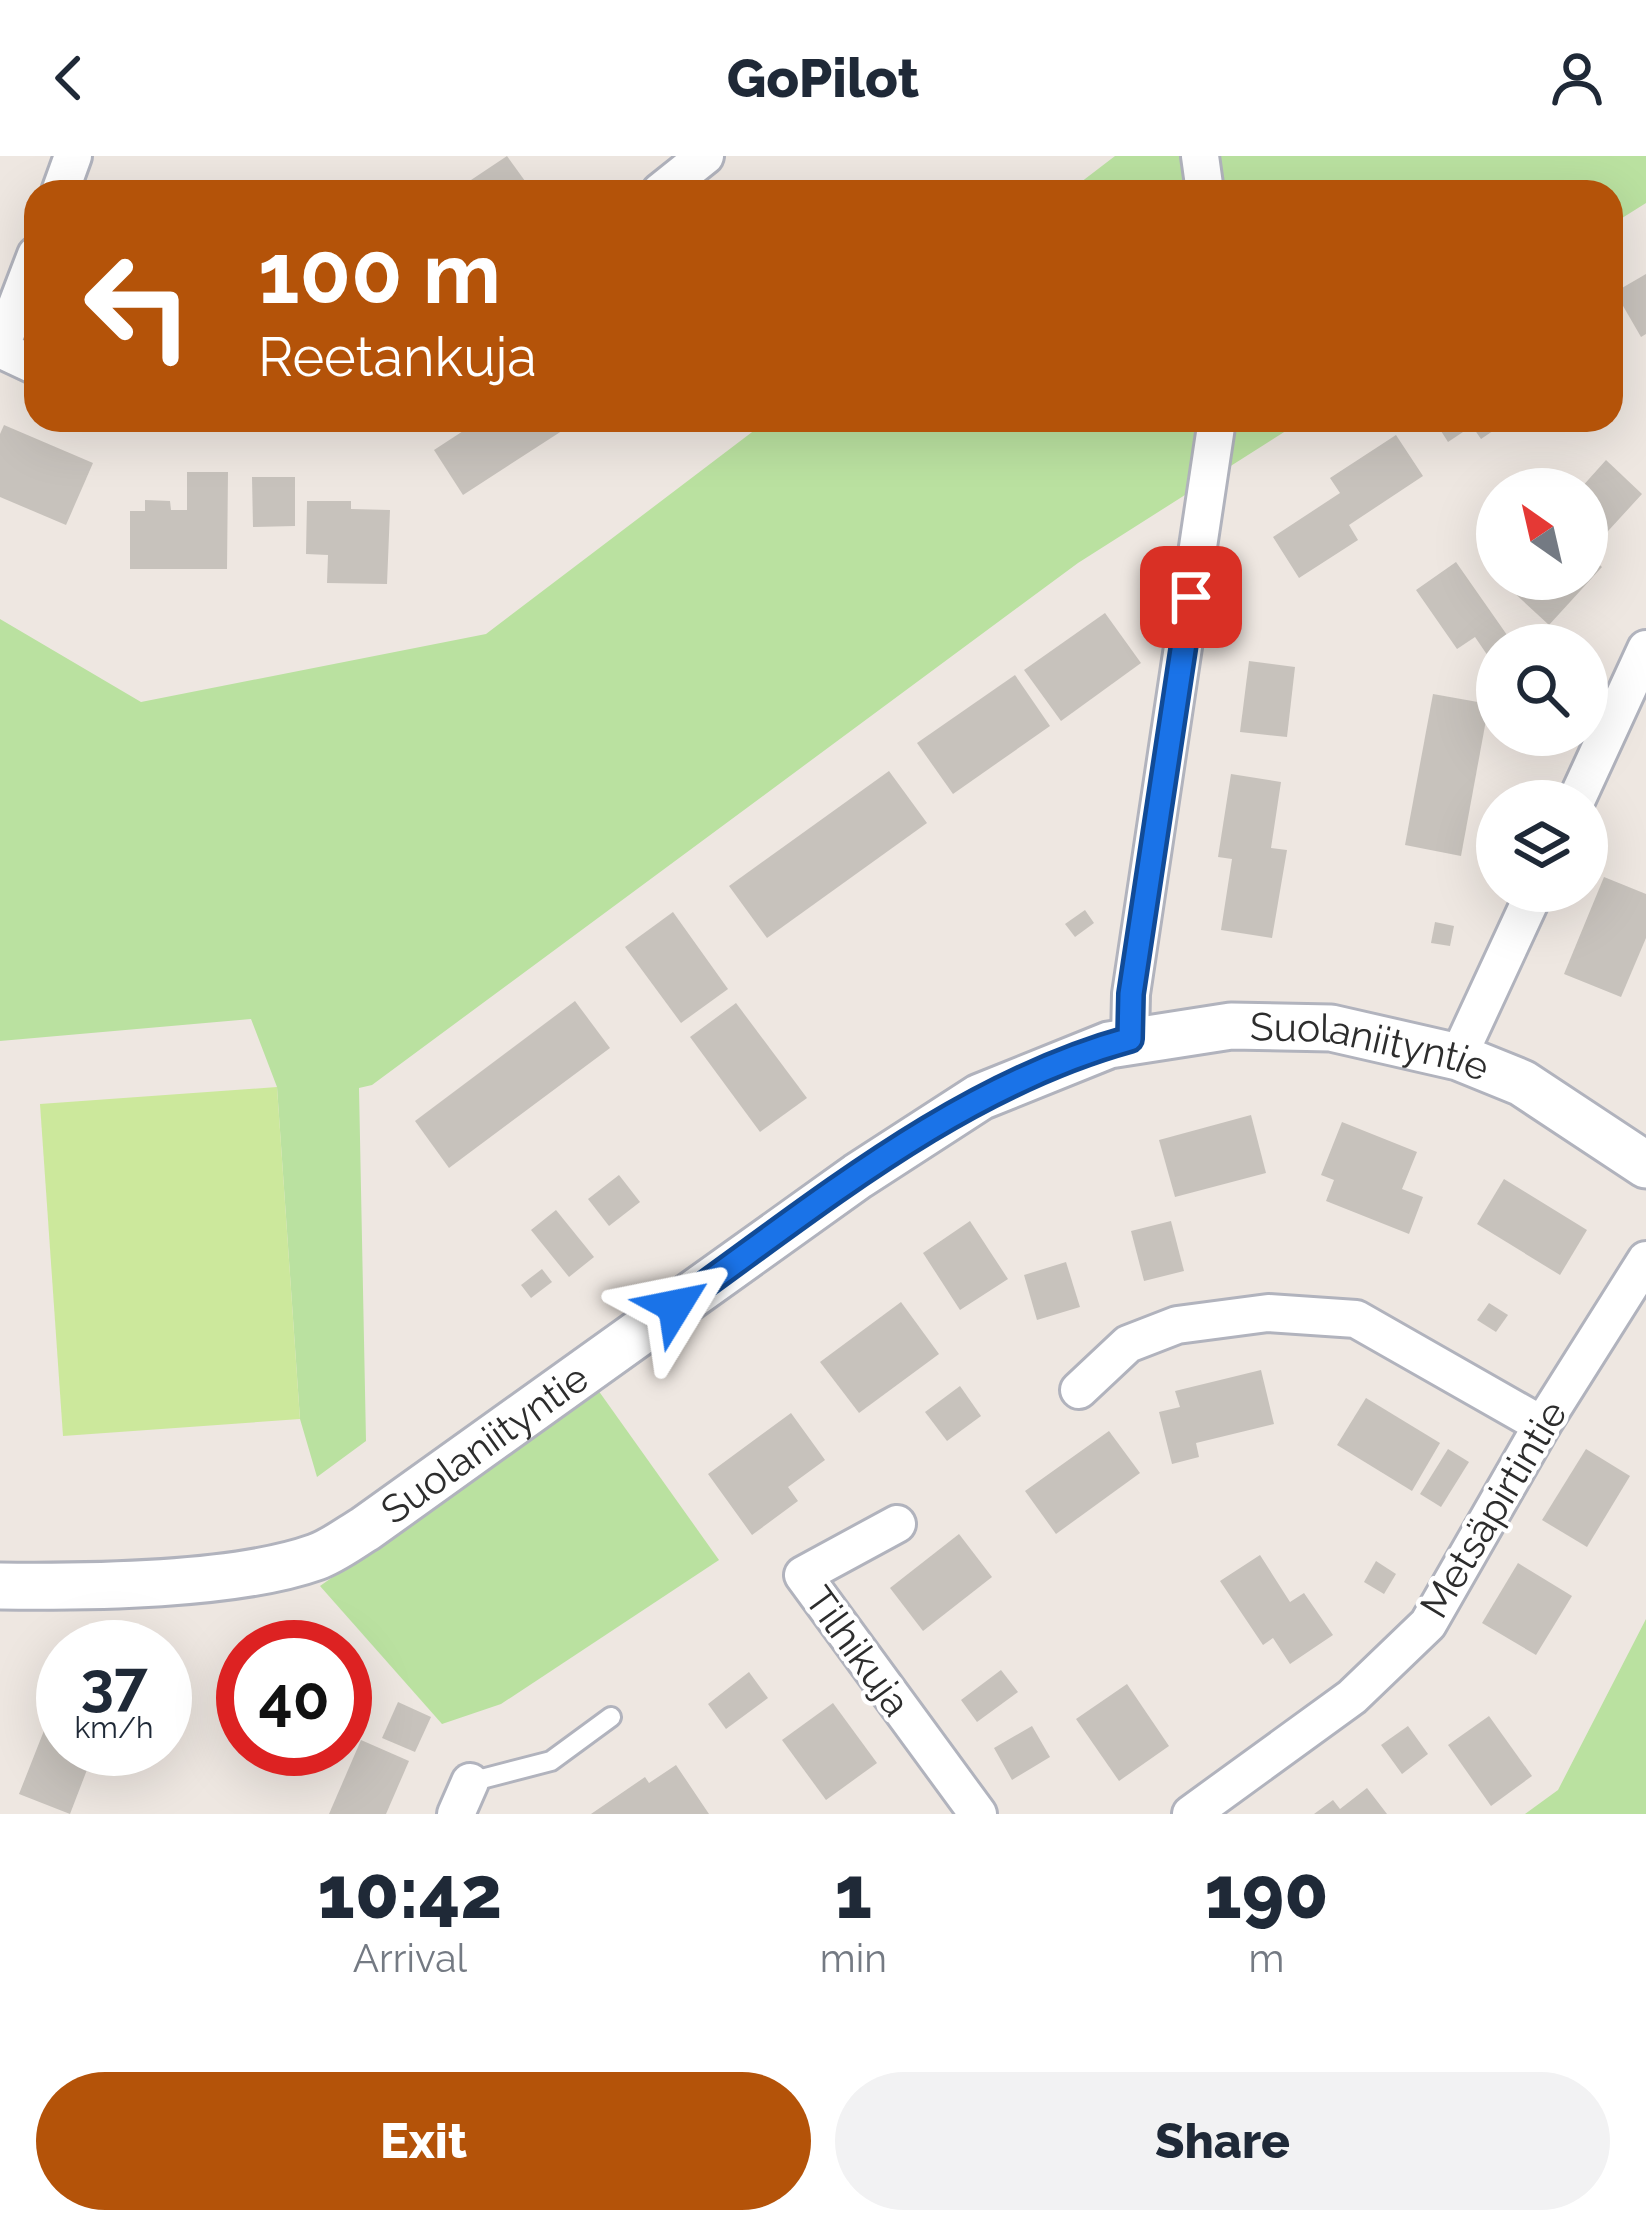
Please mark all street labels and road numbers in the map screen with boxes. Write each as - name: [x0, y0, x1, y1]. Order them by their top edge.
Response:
- street label: Suolaniityntie: [1250, 1003, 1496, 1090]
- street label: Suolaniityntie: [372, 1354, 597, 1533]
- street label: Metsäpirtintie: [1410, 1392, 1576, 1626]
- street label: Tilhikuja: [796, 1578, 920, 1724]

